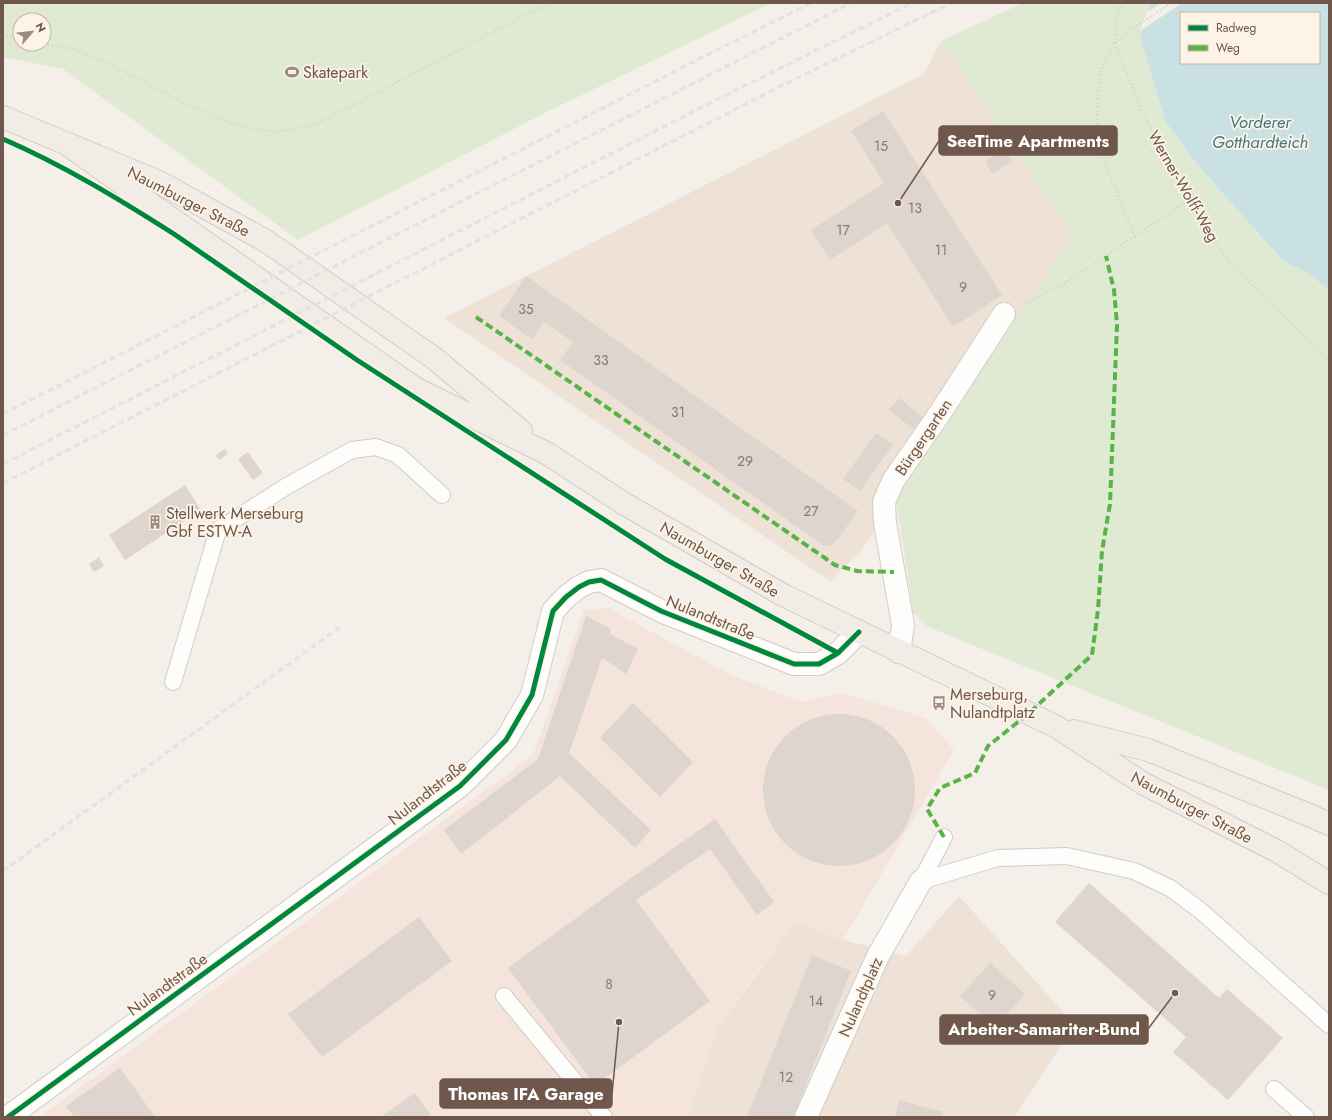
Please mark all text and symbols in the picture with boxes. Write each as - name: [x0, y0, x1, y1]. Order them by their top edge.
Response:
- north arrow: [12, 12, 52, 52]
- legend: [1180, 12, 1320, 64]
- text: Radweg: [1216, 19, 1256, 37]
- text: N: [32, 20, 50, 35]
- text: Weg: [1216, 39, 1240, 57]
- place label: Skatepark: [303, 61, 369, 84]
- sports icon: Skatepark: [284, 64, 300, 80]
- water label: Vorderer Gotthardteich: [1212, 110, 1308, 154]
- callout: SeeTime Apartments: [939, 126, 1117, 155]
- street label: Werner-Wolff-Weg: [1142, 126, 1225, 246]
- text: SeeTime Apartments: [947, 129, 1110, 153]
- house number: 15: [874, 136, 888, 156]
- street label: Naumburger Straße: [124, 161, 254, 242]
- house number: 13: [908, 198, 922, 218]
- house number: 17: [836, 220, 850, 240]
- house number: 11: [935, 240, 947, 260]
- house number: 9: [959, 277, 967, 297]
- house number: 35: [518, 299, 534, 319]
- house number: 33: [593, 350, 609, 370]
- street label: Bürgergarten: [889, 394, 958, 480]
- house number: 31: [671, 402, 685, 422]
- house number: 29: [737, 451, 753, 471]
- house number: 27: [803, 501, 819, 521]
- place label: Stellwerk Merseburg Gbf ESTW-A: [166, 502, 304, 543]
- building icon: Stellwerk Merseburg Gbf ESTW-A: [147, 514, 163, 530]
- street label: Naumburger Straße: [656, 516, 784, 603]
- street label: Nulandtstraße: [663, 589, 759, 646]
- place label: Merseburg, Nulandtplatz: [950, 683, 1036, 724]
- bus stop icon: Merseburg, Nulandtplatz: [931, 695, 947, 711]
- street label: Nulandtstraße: [383, 754, 472, 830]
- street label: Naumburger Straße: [1127, 766, 1257, 849]
- street label: Nulandtstraße: [122, 947, 212, 1021]
- street label: Nulandtplatz: [833, 953, 889, 1041]
- house number: 8: [605, 974, 613, 994]
- house number: 9: [988, 985, 996, 1005]
- house number: 14: [809, 991, 823, 1011]
- callout: Arbeiter-Samariter-Bund: [940, 1015, 1148, 1044]
- text: Arbeiter-Samariter-Bund: [947, 1017, 1140, 1041]
- house number: 12: [779, 1067, 793, 1087]
- callout: Thomas IFA Garage: [440, 1079, 612, 1108]
- text: Thomas IFA Garage: [448, 1082, 604, 1106]

